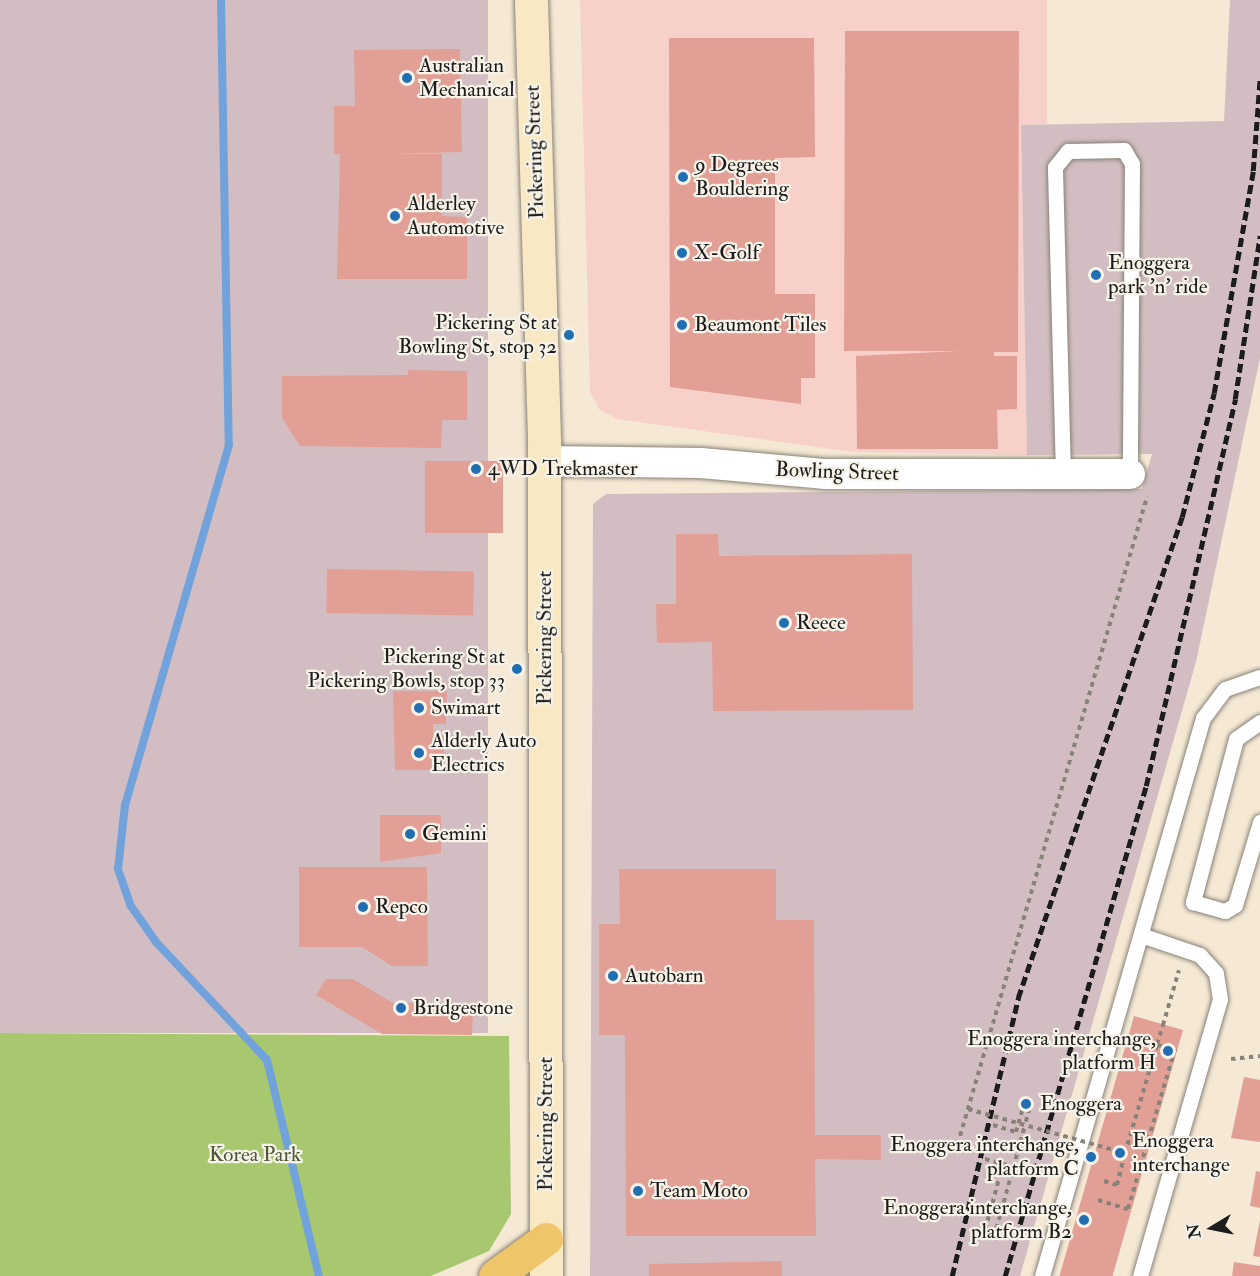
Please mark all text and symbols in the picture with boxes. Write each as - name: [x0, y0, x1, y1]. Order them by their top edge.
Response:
- place label: Australian Mechanical: [419, 53, 515, 103]
- marker: Australian Mechanical: [400, 71, 414, 85]
- street label: Pickering Street: [520, 84, 550, 220]
- place label: 9 Degrees Bouldering: [695, 152, 789, 202]
- marker: 9 Degrees Bouldering: [676, 170, 690, 184]
- place label: Alderley Automotive: [407, 191, 504, 241]
- marker: Alderley Automotive: [388, 209, 402, 223]
- place label: X-Golf: [694, 240, 759, 266]
- marker: X-Golf: [675, 246, 689, 260]
- place label: Enoggera park 'n' ride: [1108, 250, 1207, 300]
- marker: Enoggera park 'n' ride: [1089, 268, 1103, 282]
- place label: Pickering St at Bowling St, stop 32: [398, 310, 557, 360]
- place label: Beaumont Tiles: [694, 312, 826, 338]
- marker: Beaumont Tiles: [675, 318, 689, 332]
- marker: Pickering St at Bowling St, stop 32: [562, 328, 576, 342]
- place label: 4WD Trekmaster: [488, 456, 638, 482]
- street label: Bowling Street: [775, 457, 899, 487]
- marker: 4WD Trekmaster: [469, 462, 483, 476]
- street label: Pickering Street: [532, 571, 558, 705]
- place label: Reece: [796, 610, 846, 636]
- marker: Reece: [777, 616, 791, 630]
- place label: Pickering St at Pickering Bowls, stop 33: [308, 644, 505, 694]
- marker: Pickering St at Pickering Bowls, stop 33: [510, 662, 524, 676]
- place label: Swimart: [431, 695, 501, 721]
- marker: Swimart: [412, 701, 426, 715]
- place label: Alderly Auto Electrics: [431, 728, 536, 778]
- marker: Alderly Auto Electrics: [412, 746, 426, 760]
- place label: Gemini: [422, 821, 487, 847]
- marker: Gemini: [403, 827, 417, 841]
- place label: Repco: [375, 894, 428, 920]
- marker: Repco: [356, 900, 370, 914]
- place label: Autobarn: [625, 963, 703, 989]
- marker: Autobarn: [606, 969, 620, 983]
- place label: Bridgestone: [413, 995, 513, 1021]
- marker: Bridgestone: [394, 1001, 408, 1015]
- place label: Enoggera interchange, platform H: [967, 1026, 1156, 1076]
- marker: Enoggera interchange, platform H: [1161, 1044, 1175, 1058]
- street label: Pickering Street: [533, 1057, 559, 1191]
- place label: Enoggera: [1040, 1091, 1122, 1117]
- marker: Enoggera: [1017, 1095, 1035, 1113]
- place label: Enoggera interchange: [1132, 1128, 1230, 1178]
- place label: Enoggera interchange, platform C: [890, 1132, 1079, 1182]
- park label: Korea Park: [209, 1142, 301, 1168]
- marker: Enoggera interchange: [1113, 1146, 1127, 1160]
- marker: Enoggera interchange, platform C: [1084, 1150, 1098, 1164]
- place label: Team Moto: [650, 1178, 748, 1204]
- marker: Team Moto: [631, 1184, 645, 1198]
- place label: Enoggera interchange, platform B2: [883, 1195, 1072, 1245]
- north arrow: [1182, 1198, 1242, 1258]
- marker: Enoggera interchange, platform B2: [1077, 1213, 1091, 1227]
- text: N: [1183, 1222, 1205, 1240]

